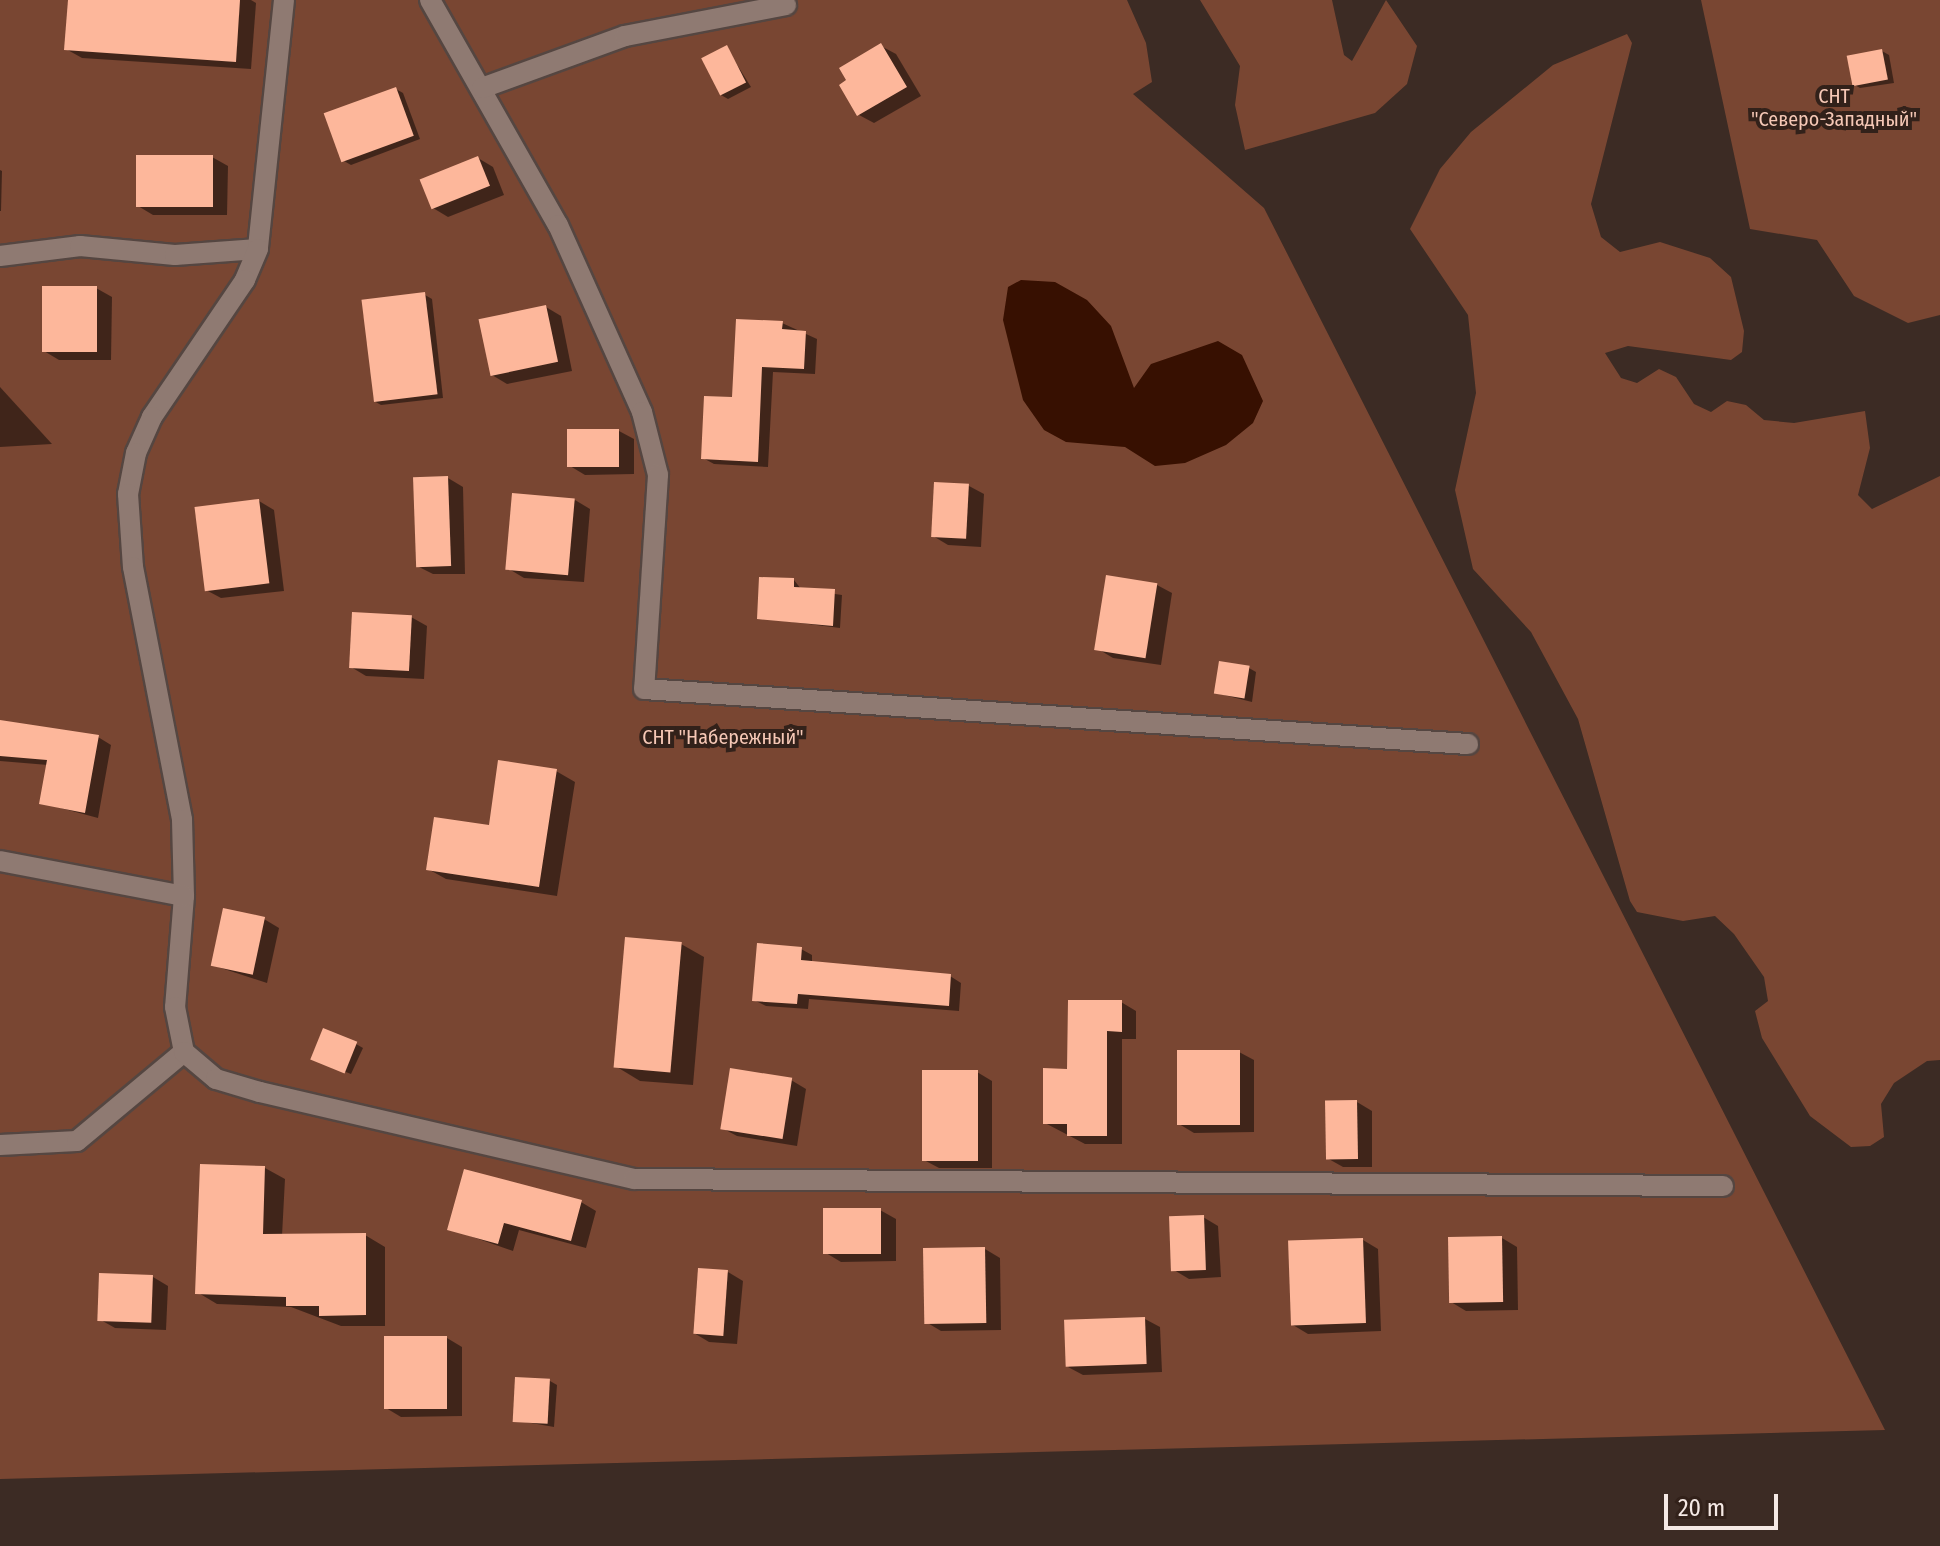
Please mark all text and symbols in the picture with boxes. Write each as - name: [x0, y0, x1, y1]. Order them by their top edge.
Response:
- park label: СНТ "Северо-Западный": [1751, 85, 1917, 132]
- park label: СНТ "Набережный": [642, 725, 804, 749]
- scale bar: [1668, 1478, 1782, 1528]
- text: 20 m: [1678, 1494, 1725, 1522]

